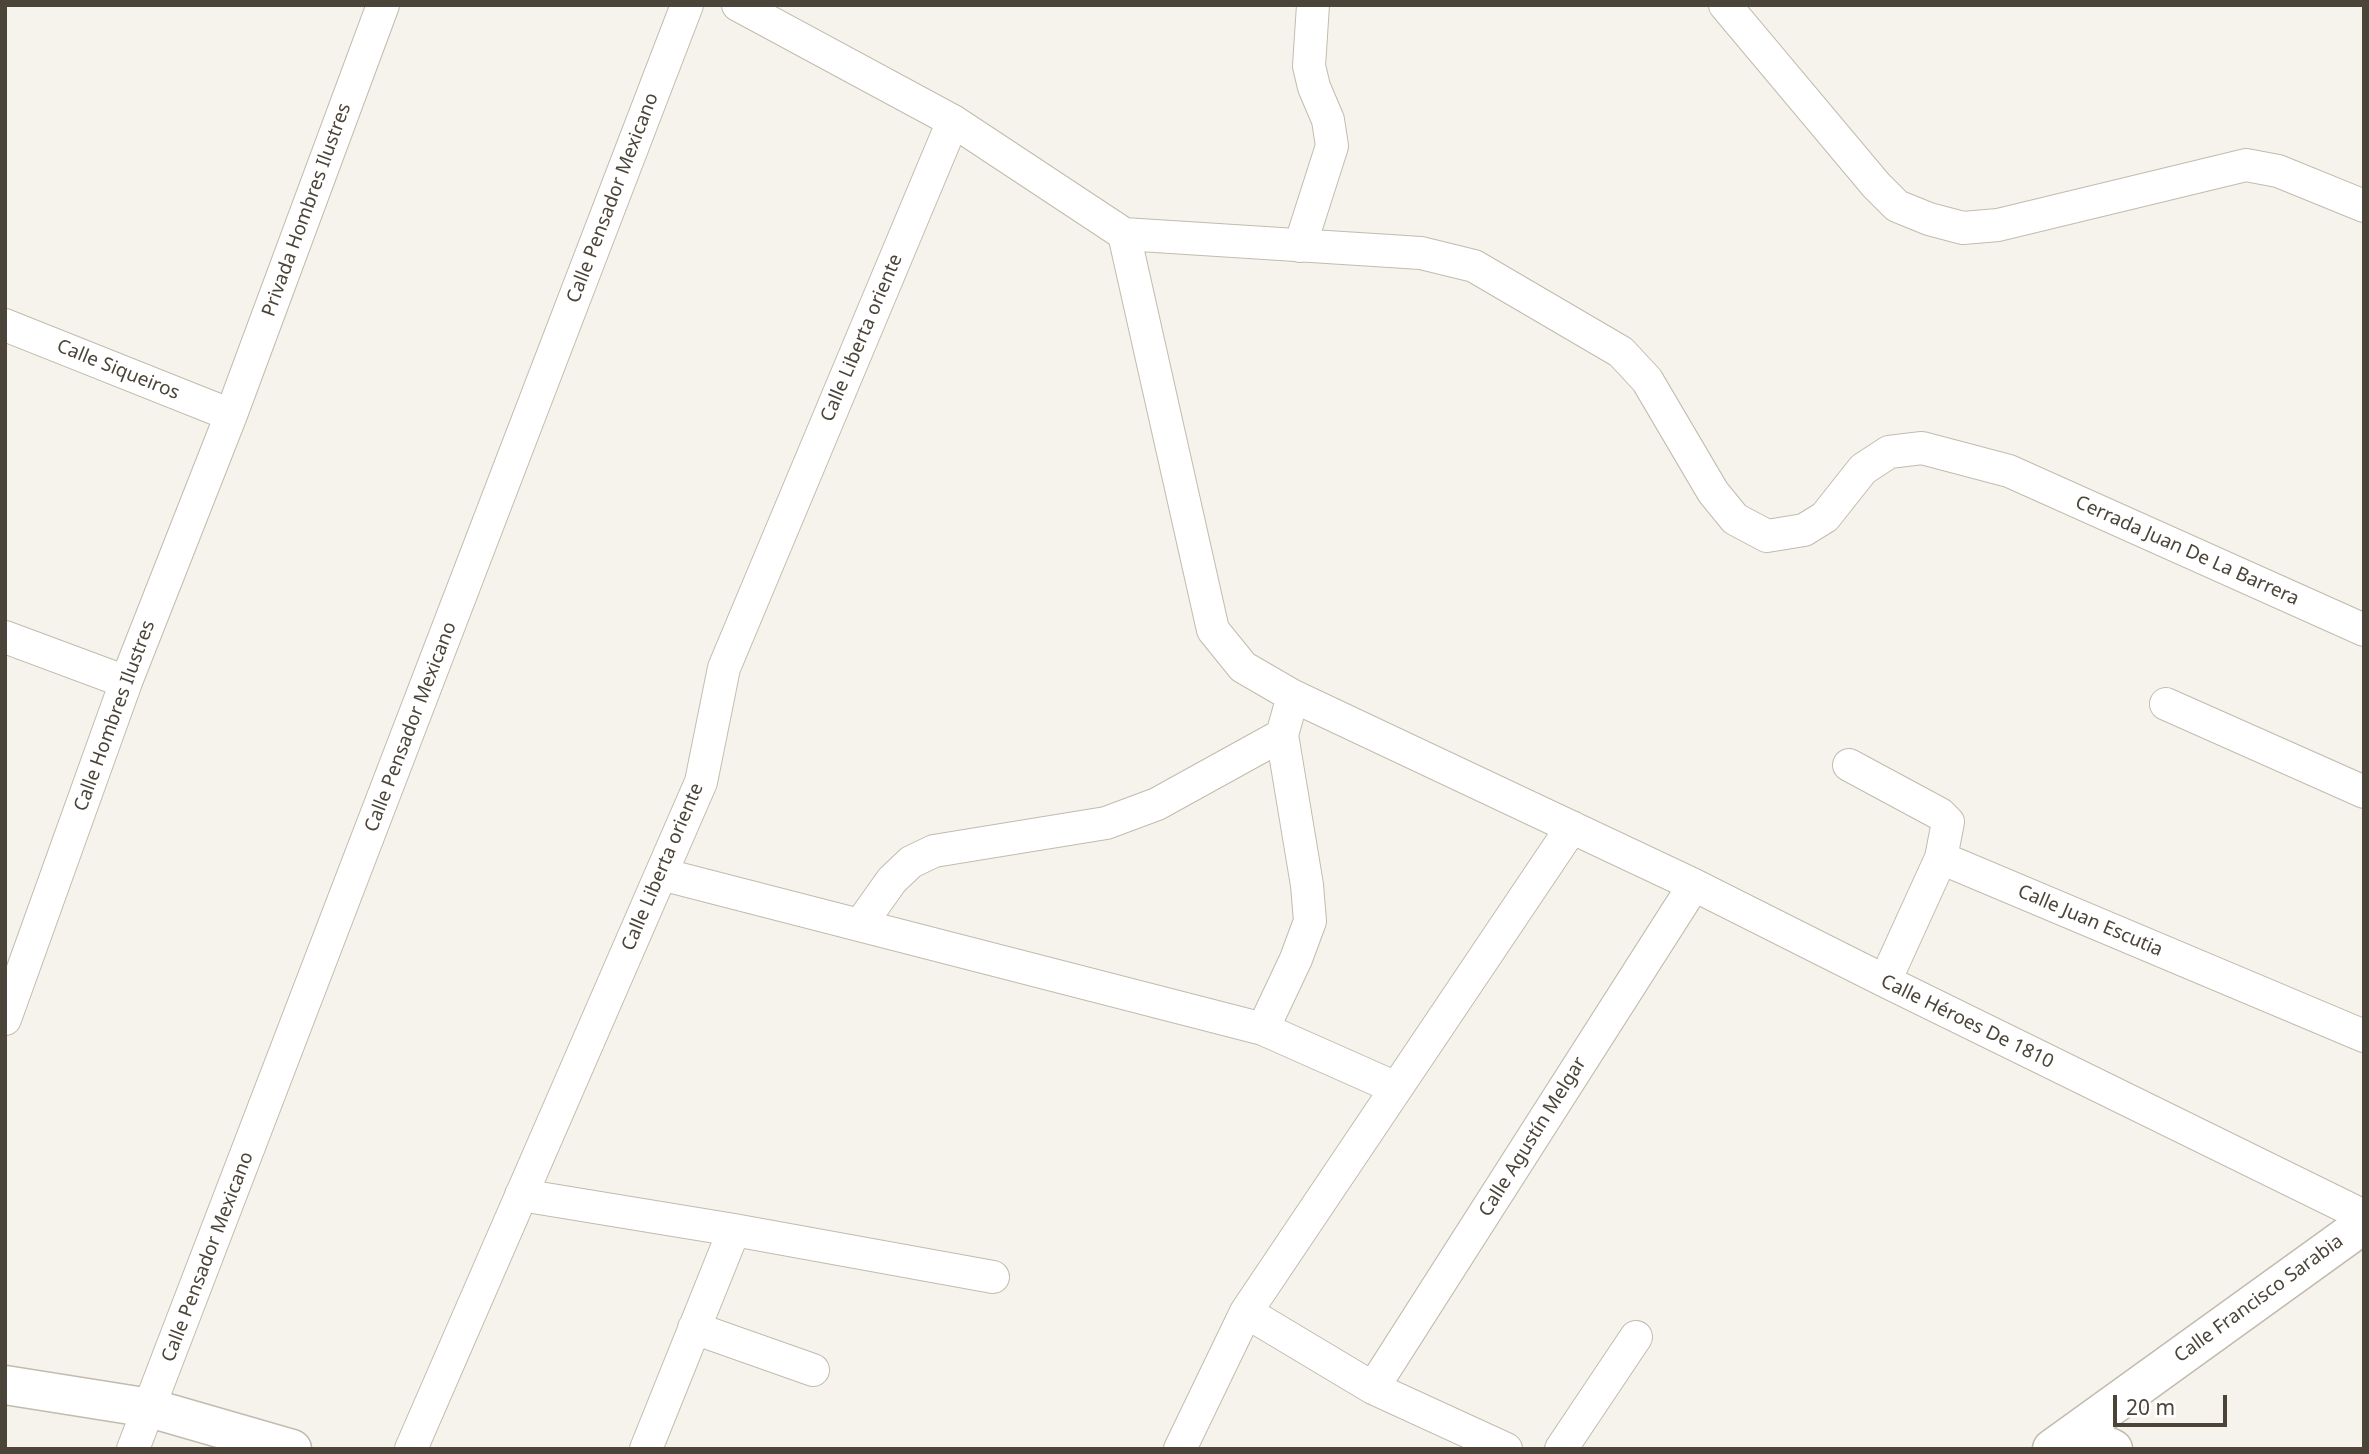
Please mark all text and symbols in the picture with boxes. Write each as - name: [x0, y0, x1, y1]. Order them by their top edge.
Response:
- street label: Calle Pensador Mexicano: [562, 90, 664, 306]
- street label: Privada Hombres Ilustres: [258, 100, 356, 320]
- street label: Calle Liberta oriente: [816, 251, 908, 425]
- street label: Calle Siqueiros: [53, 335, 183, 405]
- street label: Cerrada Juan De La Barrera: [2072, 491, 2302, 611]
- street label: Calle Hombres Ilustres: [70, 617, 160, 815]
- street label: Calle Pensador Mexicano: [360, 619, 462, 835]
- street label: Calle Liberta oriente: [617, 780, 709, 954]
- street label: Calle Juan Escutia: [2014, 880, 2166, 962]
- street label: Calle Héroes De 1810: [1877, 970, 2057, 1074]
- street label: Calle Agustín Melgar: [1475, 1053, 1591, 1221]
- street label: Calle Pensador Mexicano: [157, 1149, 259, 1365]
- street label: Calle Francisco Sarabia: [2170, 1230, 2348, 1368]
- scale bar: [2117, 1380, 2231, 1424]
- text: 20 m: [2126, 1393, 2175, 1421]

